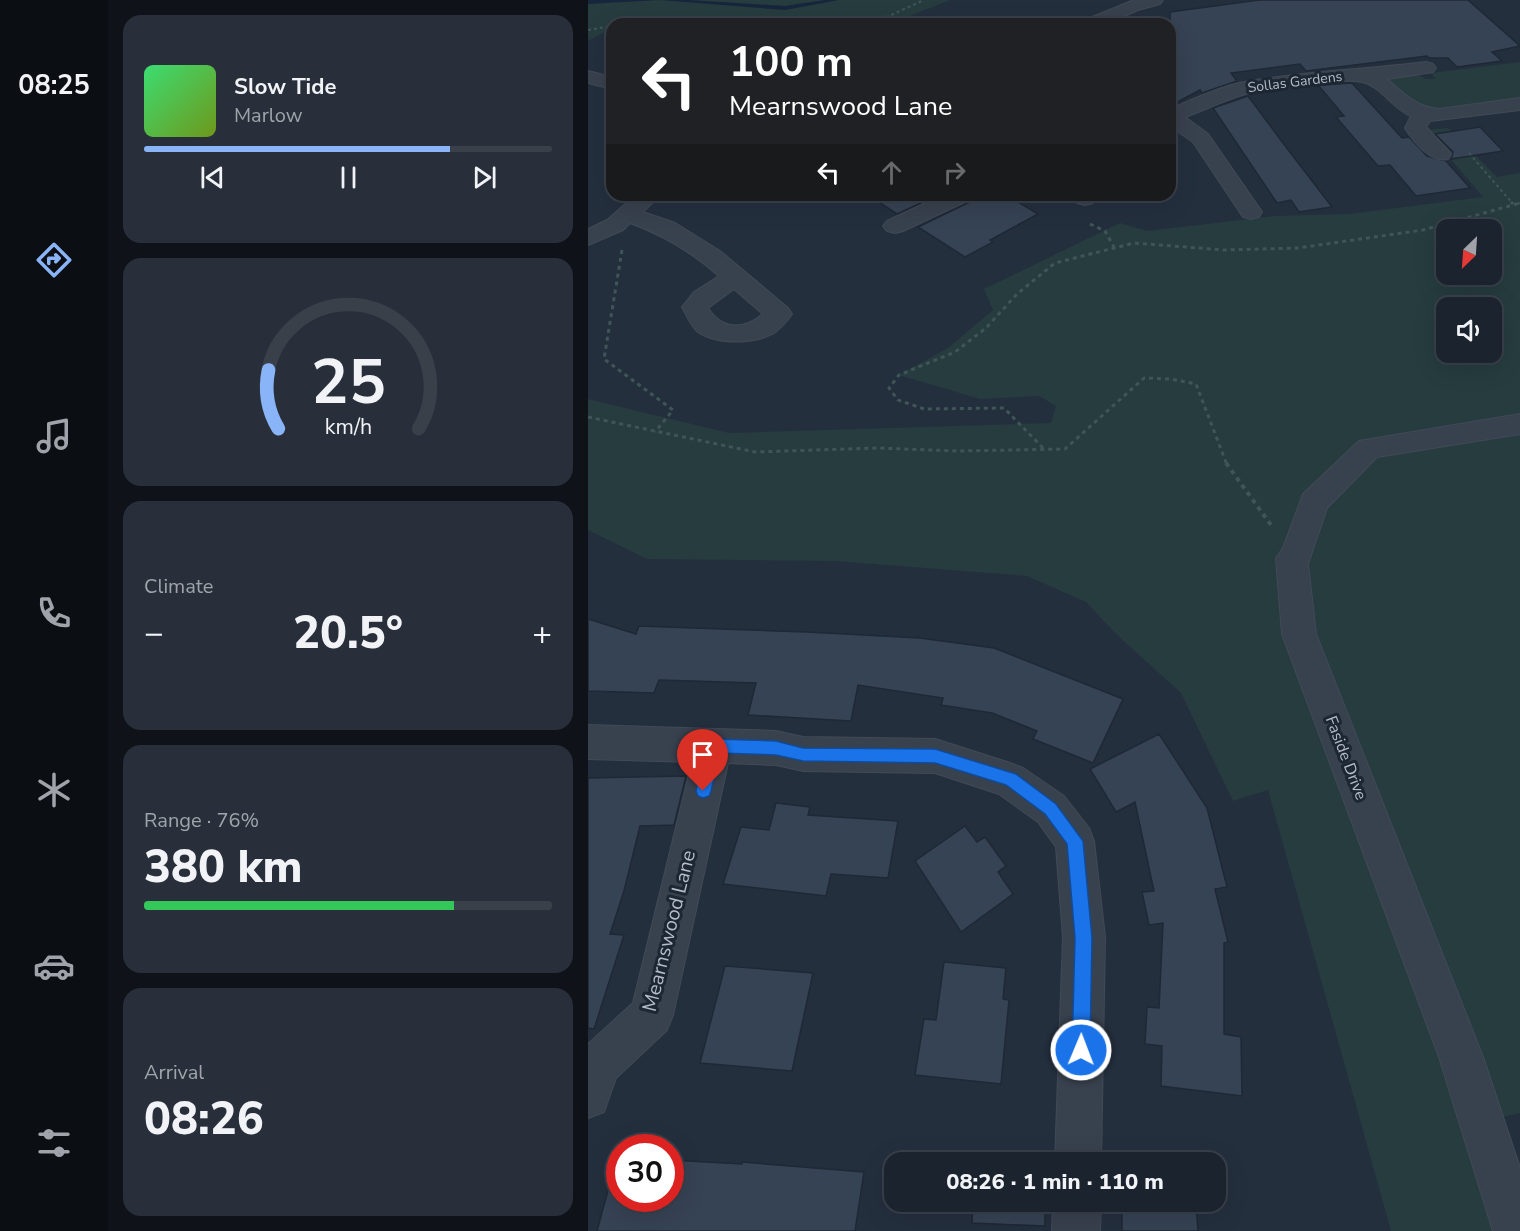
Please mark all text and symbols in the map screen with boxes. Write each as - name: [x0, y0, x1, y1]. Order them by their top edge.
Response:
- text: 100 m: [729, 34, 853, 91]
- icon: left: [630, 42, 708, 120]
- text: 08:25: [18, 67, 90, 104]
- street label: Sollas Gardens: [1247, 67, 1344, 97]
- text: Slow Tide: [234, 72, 336, 102]
- text: Mearnswood Lane: [729, 88, 952, 125]
- text: Marlow: [234, 102, 302, 129]
- icon: left: [812, 156, 845, 189]
- icon: ahead: [875, 156, 908, 189]
- icon: right: [938, 156, 971, 189]
- icon: previous: [196, 161, 229, 194]
- icon: pause: [332, 161, 365, 194]
- icon: next: [468, 161, 501, 194]
- north arrow: [1436, 219, 1502, 285]
- map controls: [1436, 219, 1502, 363]
- icon: directions: [33, 239, 75, 281]
- button: sound: [1436, 297, 1502, 363]
- text: 25: [311, 340, 385, 425]
- text: km/h: [324, 413, 372, 443]
- icon: music: [33, 415, 75, 457]
- text: Climate: [144, 573, 213, 600]
- icon: phone: [33, 592, 75, 634]
- text: 20.5°: [293, 603, 403, 664]
- text: −: [144, 611, 164, 656]
- text: +: [532, 611, 552, 656]
- street label: Faside Drive: [1320, 713, 1372, 803]
- pin: [677, 729, 728, 791]
- icon: arrive: [686, 738, 719, 771]
- icon: climate: [33, 769, 75, 811]
- text: Range · 76%: [144, 807, 259, 834]
- text: 380 km: [144, 837, 303, 898]
- street label: Mearnswood Lane: [636, 847, 702, 1015]
- icon: car: [33, 945, 75, 987]
- position arrow: [1049, 1018, 1113, 1082]
- text: Arrival: [144, 1059, 204, 1086]
- text: 08:26: [144, 1089, 264, 1150]
- icon: filters: [33, 1122, 75, 1164]
- speed limit sign: 30: [606, 1134, 684, 1212]
- text: 08:26 · 1 min · 110 m: [946, 1167, 1164, 1197]

